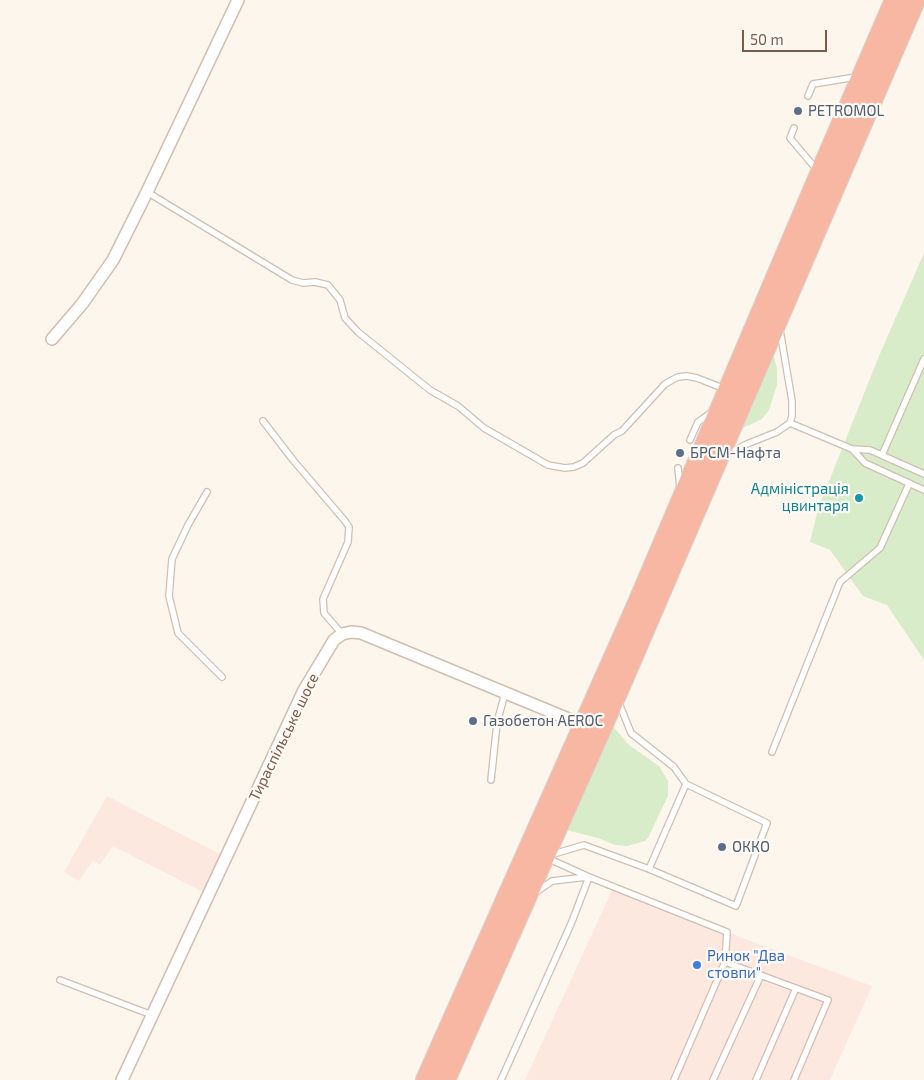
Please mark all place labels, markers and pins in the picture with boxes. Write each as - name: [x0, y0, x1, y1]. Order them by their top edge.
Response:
- place label: PETROMOL: [808, 102, 884, 120]
- marker: PETROMOL: [792, 105, 804, 117]
- place label: БРСМ-Нафта: [690, 444, 781, 462]
- marker: БРСМ-Нафта: [674, 447, 686, 459]
- place label: Адміністрація цвинтаря: [751, 480, 849, 515]
- marker: Адміністрація цвинтаря: [853, 492, 865, 504]
- place label: Газобетон AEROC: [483, 712, 603, 730]
- marker: Газобетон AEROC: [467, 715, 479, 727]
- place label: ОККО: [732, 838, 770, 856]
- marker: ОККО: [716, 841, 728, 853]
- place label: Ринок "Два стовпи": [707, 947, 785, 982]
- marker: Ринок "Два стовпи": [691, 959, 703, 971]

